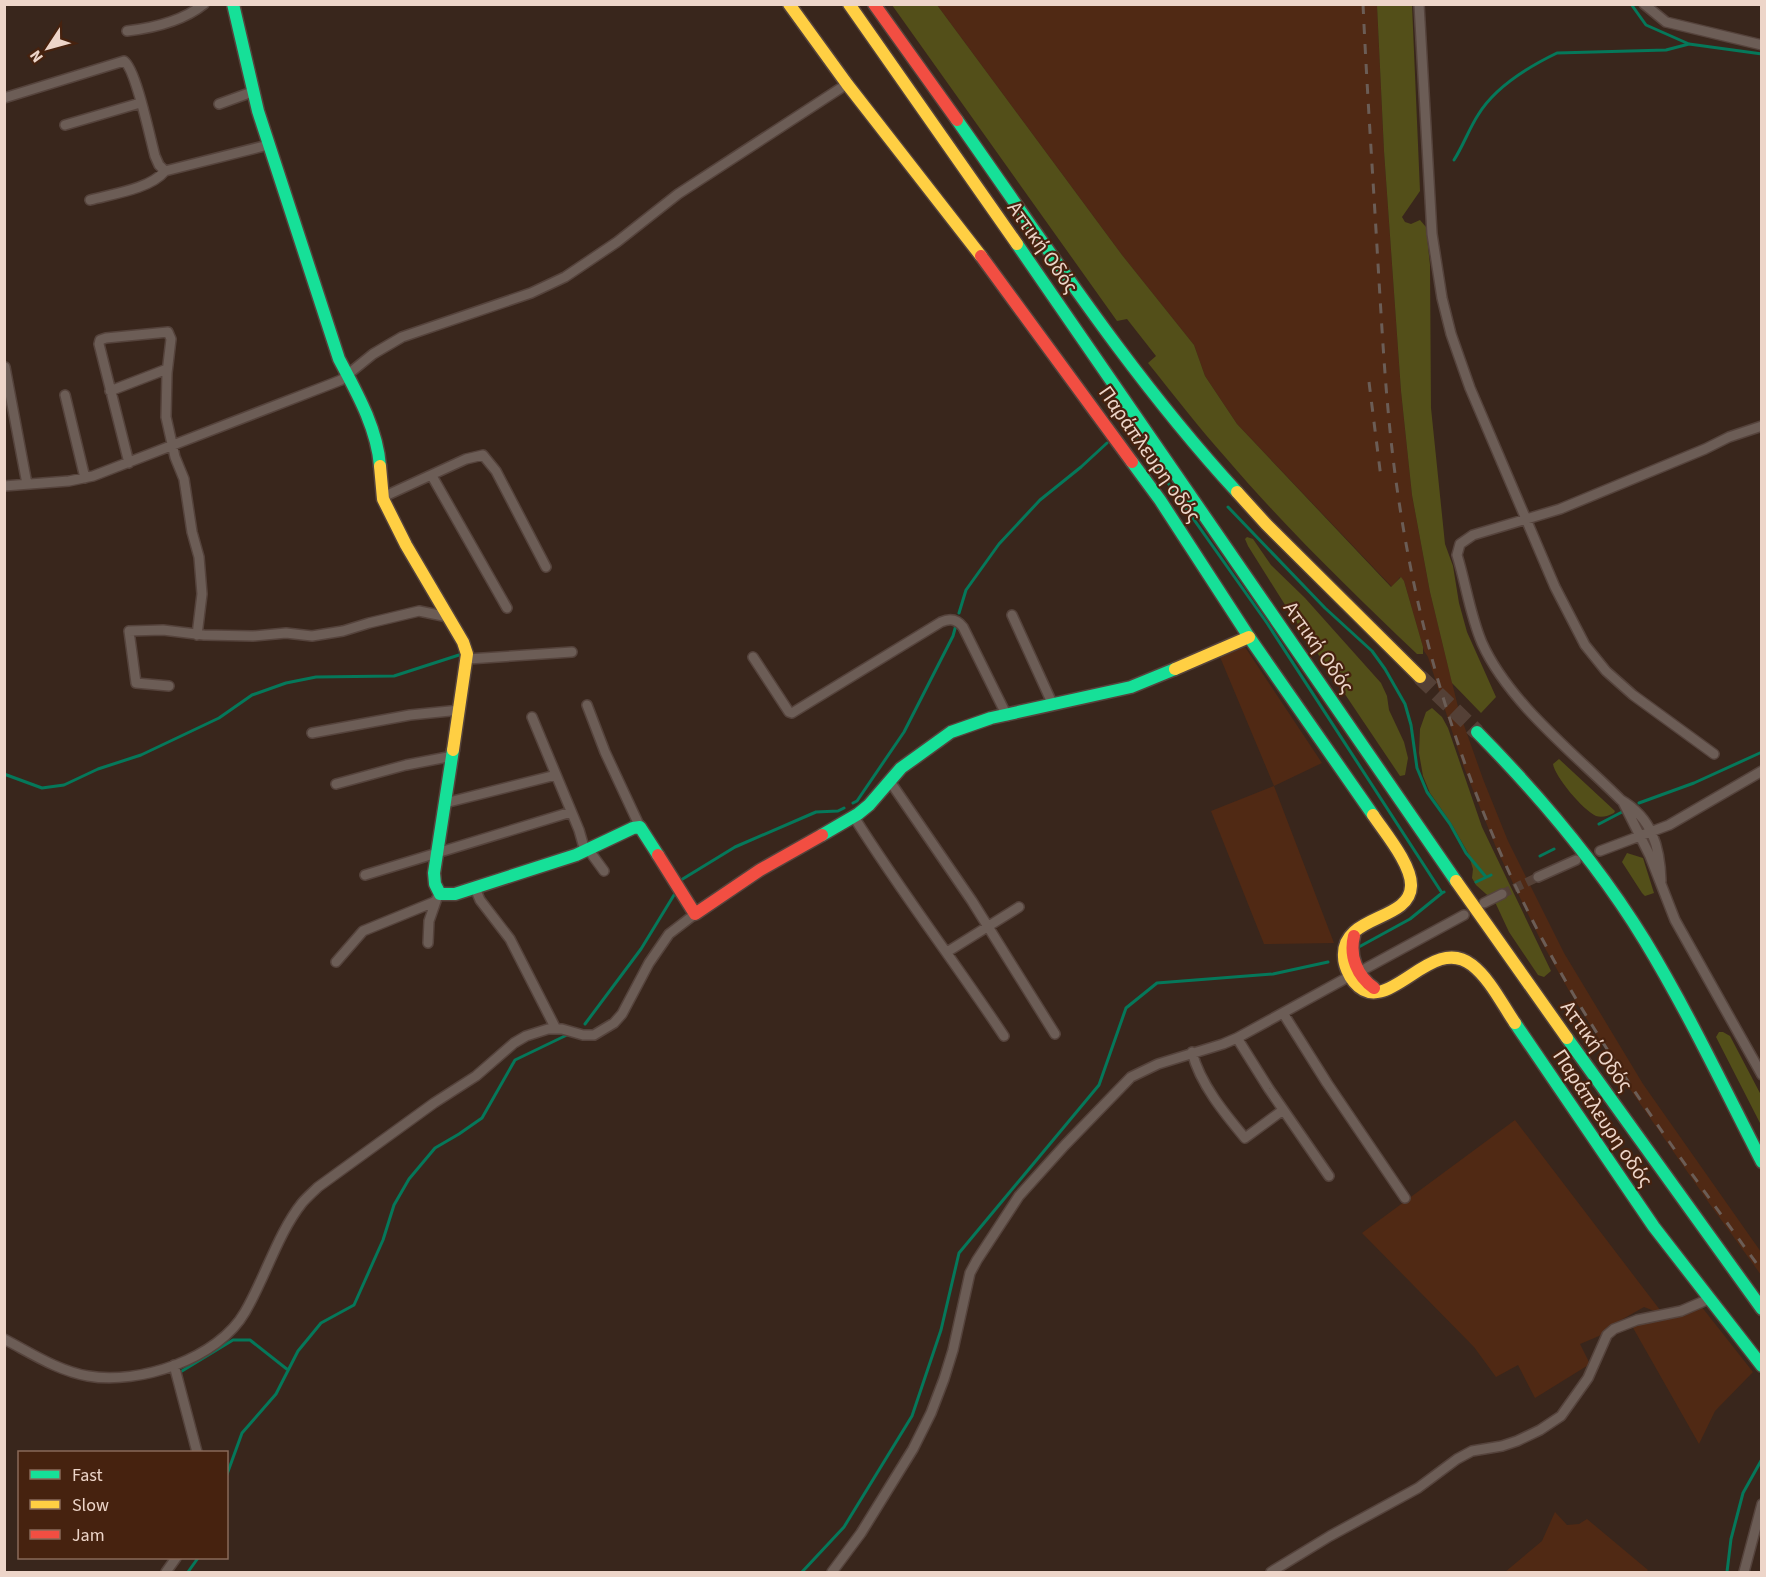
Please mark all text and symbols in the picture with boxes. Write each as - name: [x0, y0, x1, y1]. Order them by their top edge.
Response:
- north arrow: [18, 18, 78, 78]
- text: N: [25, 45, 49, 67]
- street label: Αττική Οδός: [1000, 195, 1086, 299]
- street label: Παράπλευρη οδός: [1092, 379, 1208, 529]
- street label: Αττική Οδός: [1276, 595, 1362, 699]
- street label: Αττική Οδός: [1554, 994, 1640, 1098]
- street label: Παράπλευρη οδός: [1546, 1043, 1660, 1193]
- legend: [18, 1451, 228, 1559]
- text: Fast: [72, 1463, 103, 1488]
- text: Slow: [72, 1493, 109, 1518]
- text: Jam: [72, 1523, 105, 1548]

